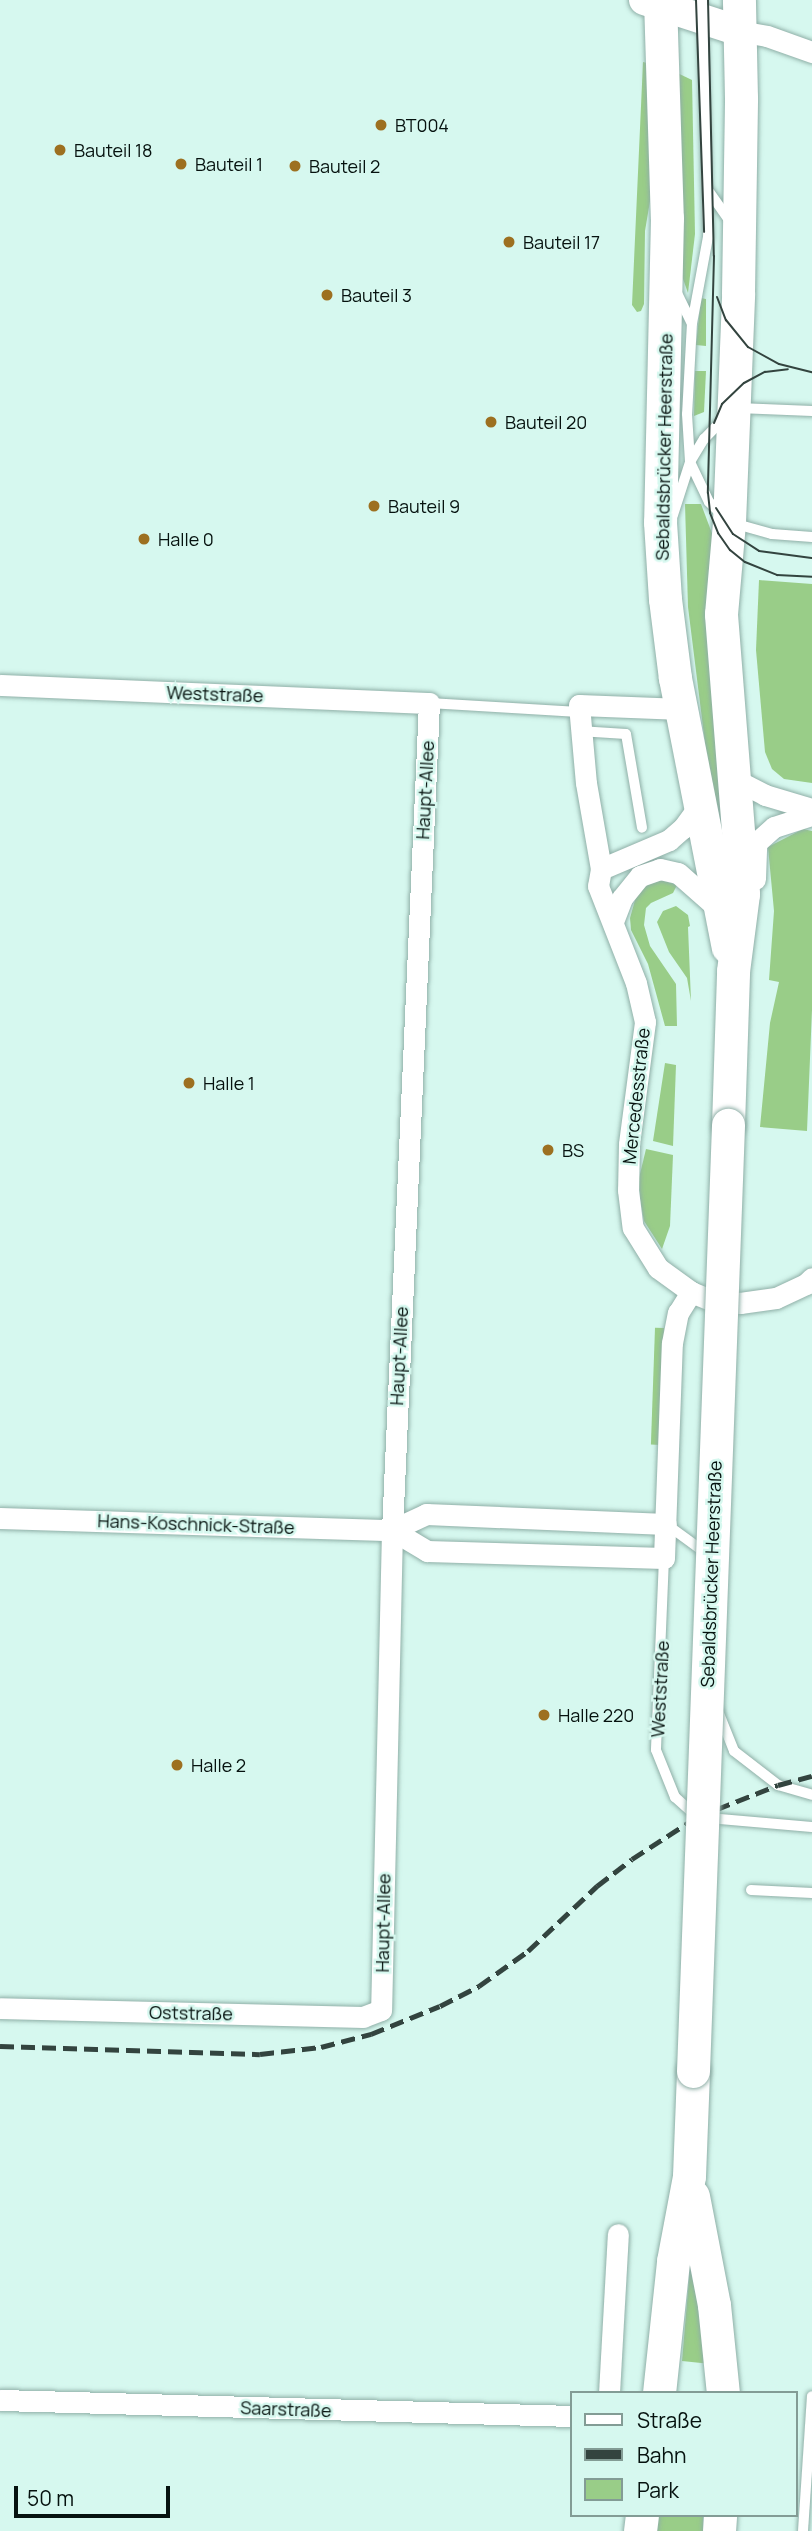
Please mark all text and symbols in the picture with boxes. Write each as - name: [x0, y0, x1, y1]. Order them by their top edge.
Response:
- place label: BT004: [395, 114, 449, 136]
- marker: BT004: [373, 117, 389, 133]
- place label: Bauteil 18: [74, 139, 153, 161]
- marker: Bauteil 18: [52, 142, 68, 158]
- place label: Bauteil 1: [195, 153, 263, 175]
- place label: Bauteil 2: [309, 155, 380, 177]
- marker: Bauteil 1: [173, 156, 189, 172]
- marker: Bauteil 2: [287, 158, 303, 174]
- place label: Bauteil 17: [523, 231, 600, 253]
- marker: Bauteil 17: [501, 234, 517, 250]
- place label: Bauteil 3: [341, 284, 412, 306]
- marker: Bauteil 3: [319, 287, 335, 303]
- street label: Sebaldsbrücker Heerstraße: [651, 333, 677, 561]
- place label: Bauteil 20: [505, 411, 587, 433]
- marker: Bauteil 20: [483, 414, 499, 430]
- place label: Bauteil 9: [388, 495, 460, 517]
- marker: Bauteil 9: [366, 498, 382, 514]
- place label: Halle 0: [158, 528, 214, 550]
- marker: Halle 0: [136, 531, 152, 547]
- street label: Weststraße: [166, 682, 264, 706]
- street label: Haupt-Allee: [412, 740, 438, 840]
- street label: Mercedesstraße: [618, 1027, 654, 1165]
- place label: Halle 1: [203, 1072, 255, 1094]
- marker: Halle 1: [181, 1075, 197, 1091]
- place label: BS: [562, 1139, 584, 1161]
- marker: BS: [540, 1142, 556, 1158]
- street label: Haupt-Allee: [386, 1306, 412, 1406]
- street label: Sebaldsbrücker Heerstraße: [696, 1460, 726, 1688]
- street label: Hans-Koschnick-Straße: [97, 1510, 295, 1538]
- street label: Weststraße: [647, 1640, 673, 1738]
- place label: Halle 220: [558, 1704, 634, 1726]
- marker: Halle 220: [536, 1707, 552, 1723]
- place label: Halle 2: [191, 1754, 246, 1776]
- marker: Halle 2: [169, 1757, 185, 1773]
- street label: Haupt-Allee: [371, 1873, 395, 1973]
- street label: Oststraße: [149, 2001, 233, 2025]
- legend: [570, 2391, 798, 2517]
- street label: Saarstraße: [240, 2397, 332, 2421]
- text: Straße: [637, 2406, 702, 2434]
- text: Bahn: [637, 2441, 687, 2469]
- scale bar: [18, 2472, 173, 2516]
- text: Park: [637, 2476, 679, 2504]
- text: 50 m: [27, 2484, 74, 2512]

